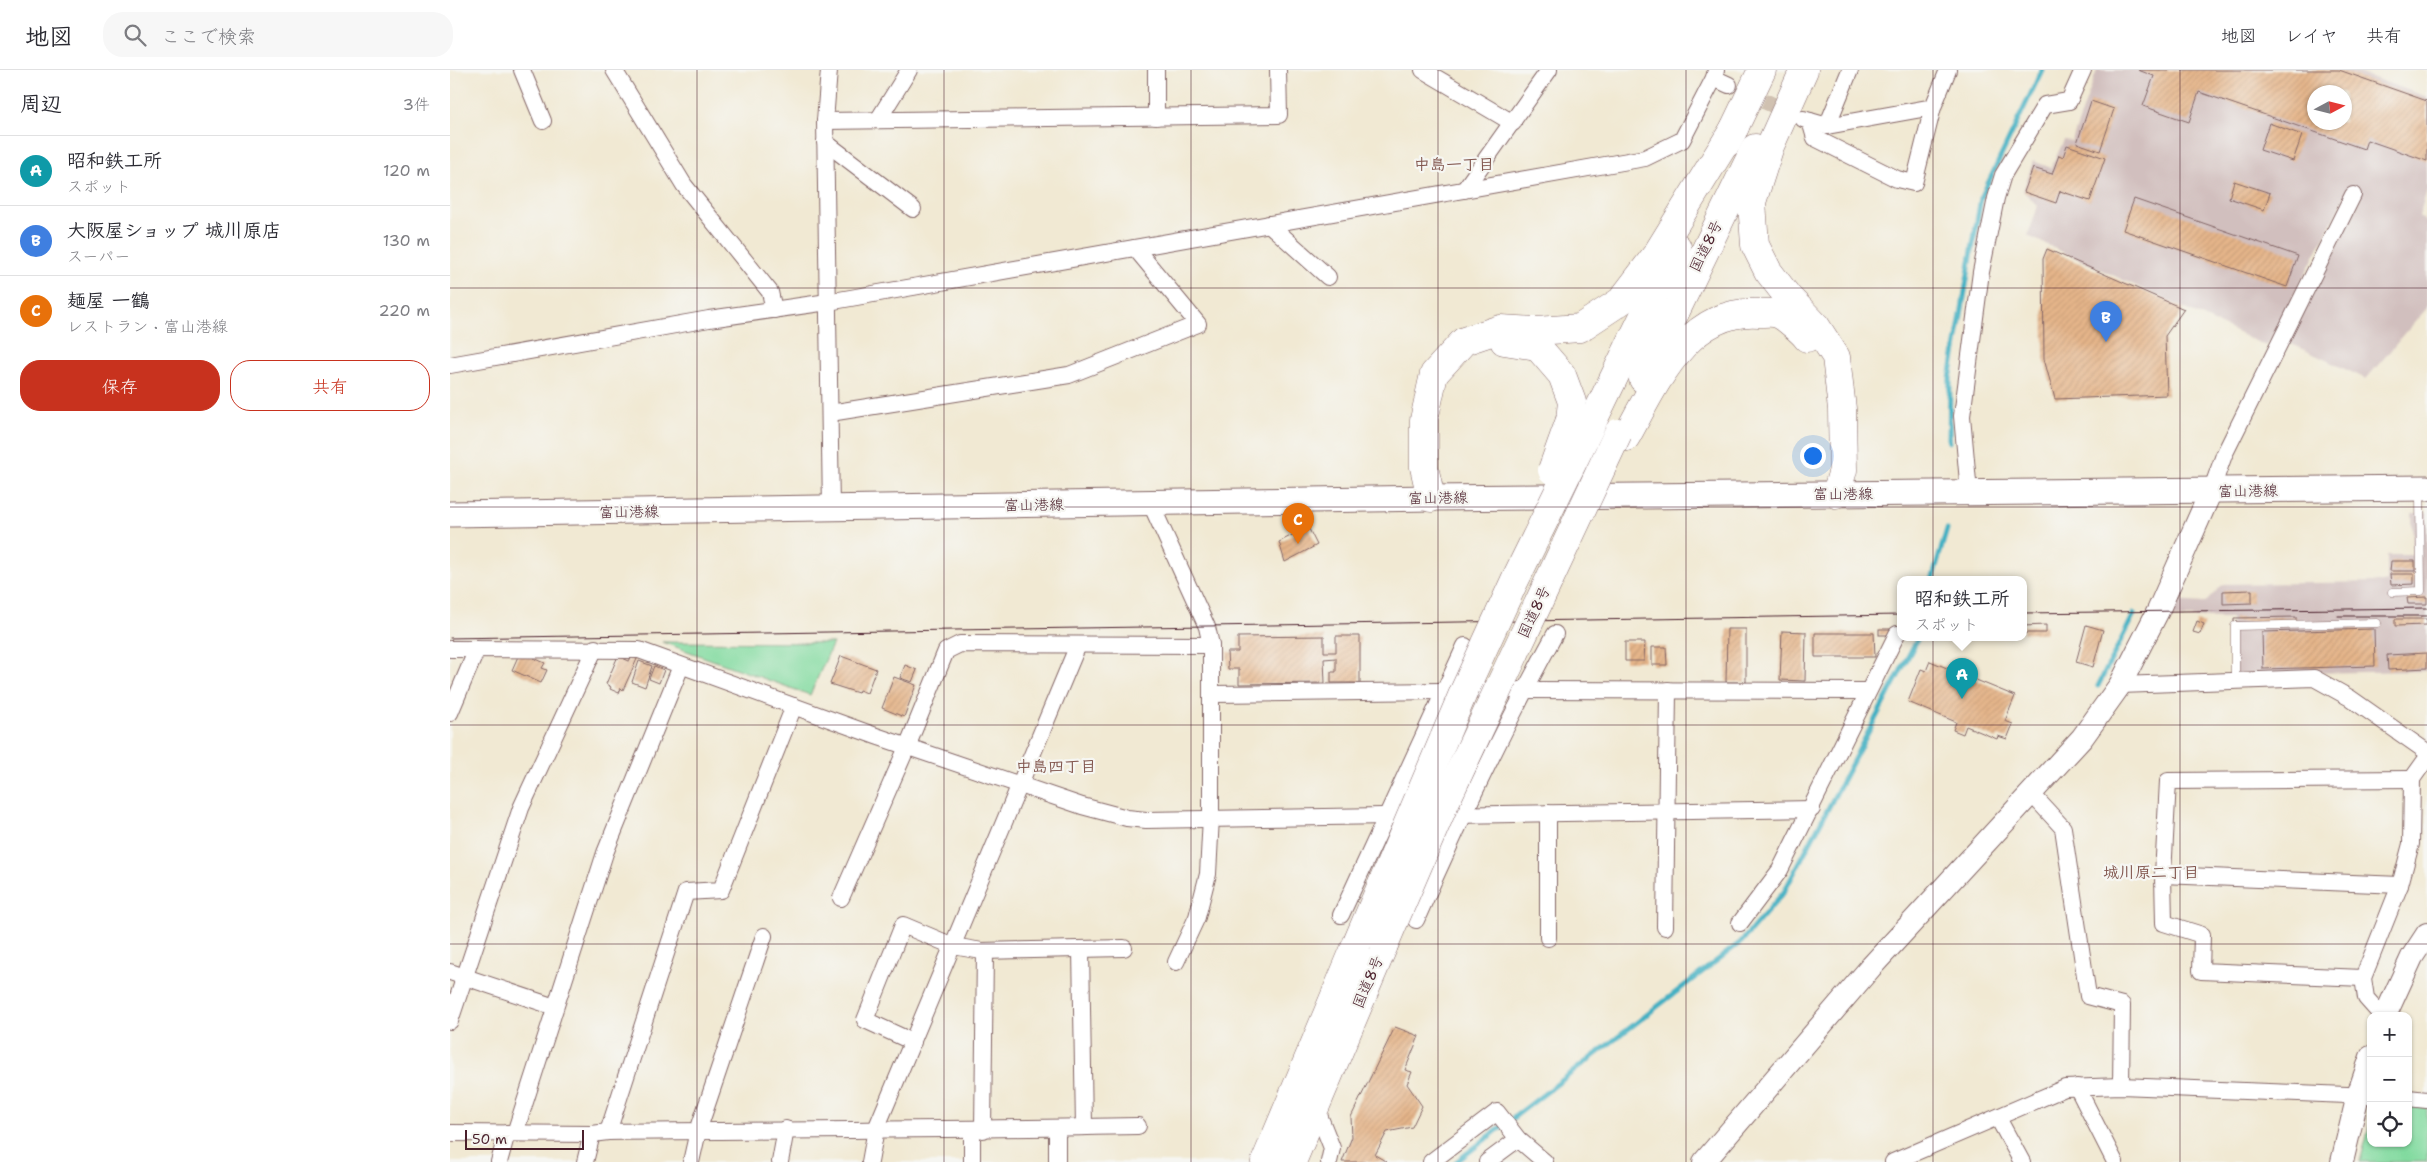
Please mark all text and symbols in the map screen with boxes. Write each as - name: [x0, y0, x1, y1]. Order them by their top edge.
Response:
- search box: [103, 12, 453, 57]
- text: 地図: [25, 21, 73, 53]
- icon: search: [121, 21, 149, 49]
- text: ここで検索: [161, 24, 256, 49]
- text: 地図: [2221, 24, 2257, 48]
- text: レイヤ: [2285, 24, 2338, 48]
- text: 共有: [2366, 24, 2402, 48]
- north arrow: [2307, 85, 2352, 130]
- text: 周辺: [20, 90, 62, 118]
- text: 3件: [403, 94, 430, 115]
- text: 昭和鉄工所: [67, 148, 162, 173]
- district label: 中島一丁目: [1414, 154, 1494, 175]
- text: A: [30, 160, 42, 181]
- text: 120 m: [383, 160, 430, 181]
- text: スポット: [67, 176, 131, 197]
- street label: 国道8号: [1685, 217, 1727, 275]
- text: 大阪屋ショップ 城川原店: [67, 218, 281, 243]
- text: B: [31, 230, 41, 251]
- text: 130 m: [383, 230, 430, 251]
- text: スーパー: [67, 246, 130, 267]
- text: 麺屋 一鶴: [67, 288, 150, 313]
- text: C: [31, 300, 41, 321]
- text: 220 m: [378, 300, 430, 321]
- pin: B: [2090, 301, 2122, 342]
- text: レストラン · 富山港線: [67, 316, 228, 337]
- button: 保存: [20, 360, 220, 411]
- button: 共有: [230, 360, 430, 411]
- your location: [1800, 443, 1826, 469]
- street label: 富山港線: [2218, 480, 2278, 502]
- street label: 富山港線: [1813, 484, 1873, 504]
- street label: 富山港線: [1408, 487, 1468, 509]
- street label: 富山港線: [1004, 494, 1064, 516]
- street label: 富山港線: [599, 501, 659, 523]
- pin: C: [1282, 503, 1314, 544]
- popup: [1897, 576, 2027, 641]
- street label: 国道8号: [1513, 583, 1555, 641]
- text: 昭和鉄工所: [1914, 586, 2010, 611]
- text: スポット: [1914, 614, 1979, 635]
- pin: A: [1946, 658, 1978, 699]
- district label: 中島四丁目: [1016, 756, 1096, 777]
- district label: 城川原二丁目: [2103, 862, 2199, 883]
- street label: 国道8号: [1348, 953, 1388, 1011]
- map controls: [2367, 1012, 2412, 1147]
- button: +: [2367, 1012, 2412, 1057]
- button: −: [2367, 1057, 2412, 1102]
- button: locate: [2367, 1102, 2412, 1147]
- scale bar: [465, 1127, 584, 1150]
- text: 50 m: [472, 1130, 507, 1148]

